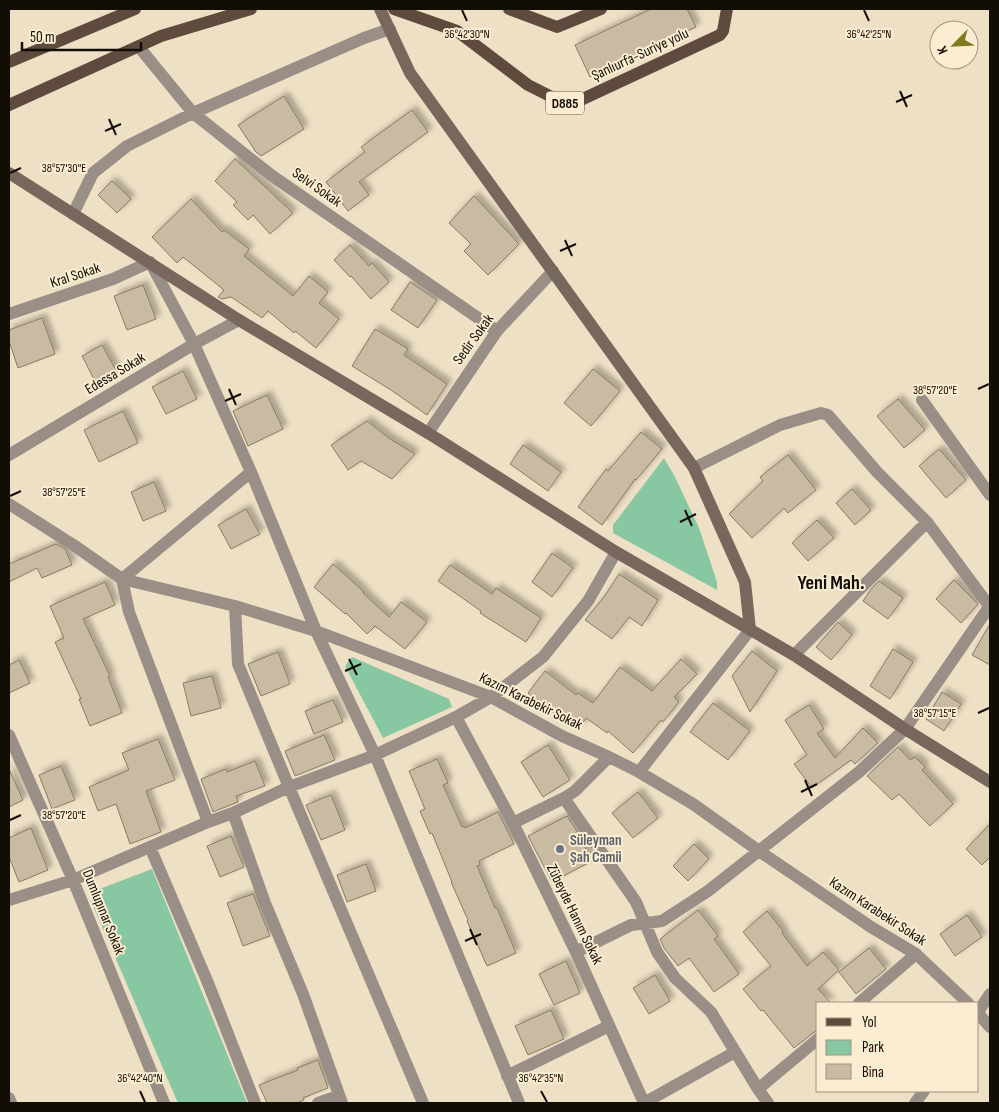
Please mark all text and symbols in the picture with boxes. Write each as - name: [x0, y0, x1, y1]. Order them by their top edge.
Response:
- scale bar: [22, 20, 141, 52]
- north arrow: [929, 20, 979, 70]
- street label: Şanlıurfa-Suriye yolu: [589, 24, 692, 85]
- text: 36°42'30"N: [444, 27, 490, 42]
- text: 36°42'25"N: [847, 27, 891, 42]
- text: 50 m: [30, 28, 55, 47]
- text: K: [933, 43, 952, 57]
- road number: D885: [546, 92, 584, 115]
- text: 38°57'30"E: [42, 161, 86, 176]
- street label: Selvi Sokak: [288, 164, 345, 211]
- street label: Kral Sokak: [48, 258, 103, 292]
- street label: Sedir Sokak: [449, 310, 498, 368]
- street label: Edessa Sokak: [82, 348, 149, 399]
- text: 38°57'20"E: [913, 383, 957, 398]
- text: 38°57'25"E: [42, 485, 86, 500]
- district label: Yeni Mah.: [798, 571, 864, 595]
- street label: Kazım Karabekir Sokak: [476, 668, 586, 735]
- text: 38°57'15"E: [914, 706, 957, 721]
- text: 38°57'20"E: [42, 808, 86, 823]
- place label: Süleyman Şah Camii: [570, 831, 622, 867]
- marker: Süleyman Şah Camii: [554, 843, 566, 855]
- street label: Zübeyde Hanım Sokak: [542, 861, 607, 968]
- street label: Dumlupınar Sokak: [78, 867, 129, 958]
- street label: Kazım Karabekir Sokak: [825, 873, 930, 950]
- legend: [816, 1002, 979, 1092]
- text: Yol: [862, 1013, 877, 1032]
- text: Park: [862, 1038, 884, 1057]
- text: Bina: [862, 1063, 884, 1082]
- text: 36°42'40"N: [117, 1071, 163, 1086]
- text: 36°42'35"N: [519, 1071, 563, 1086]

